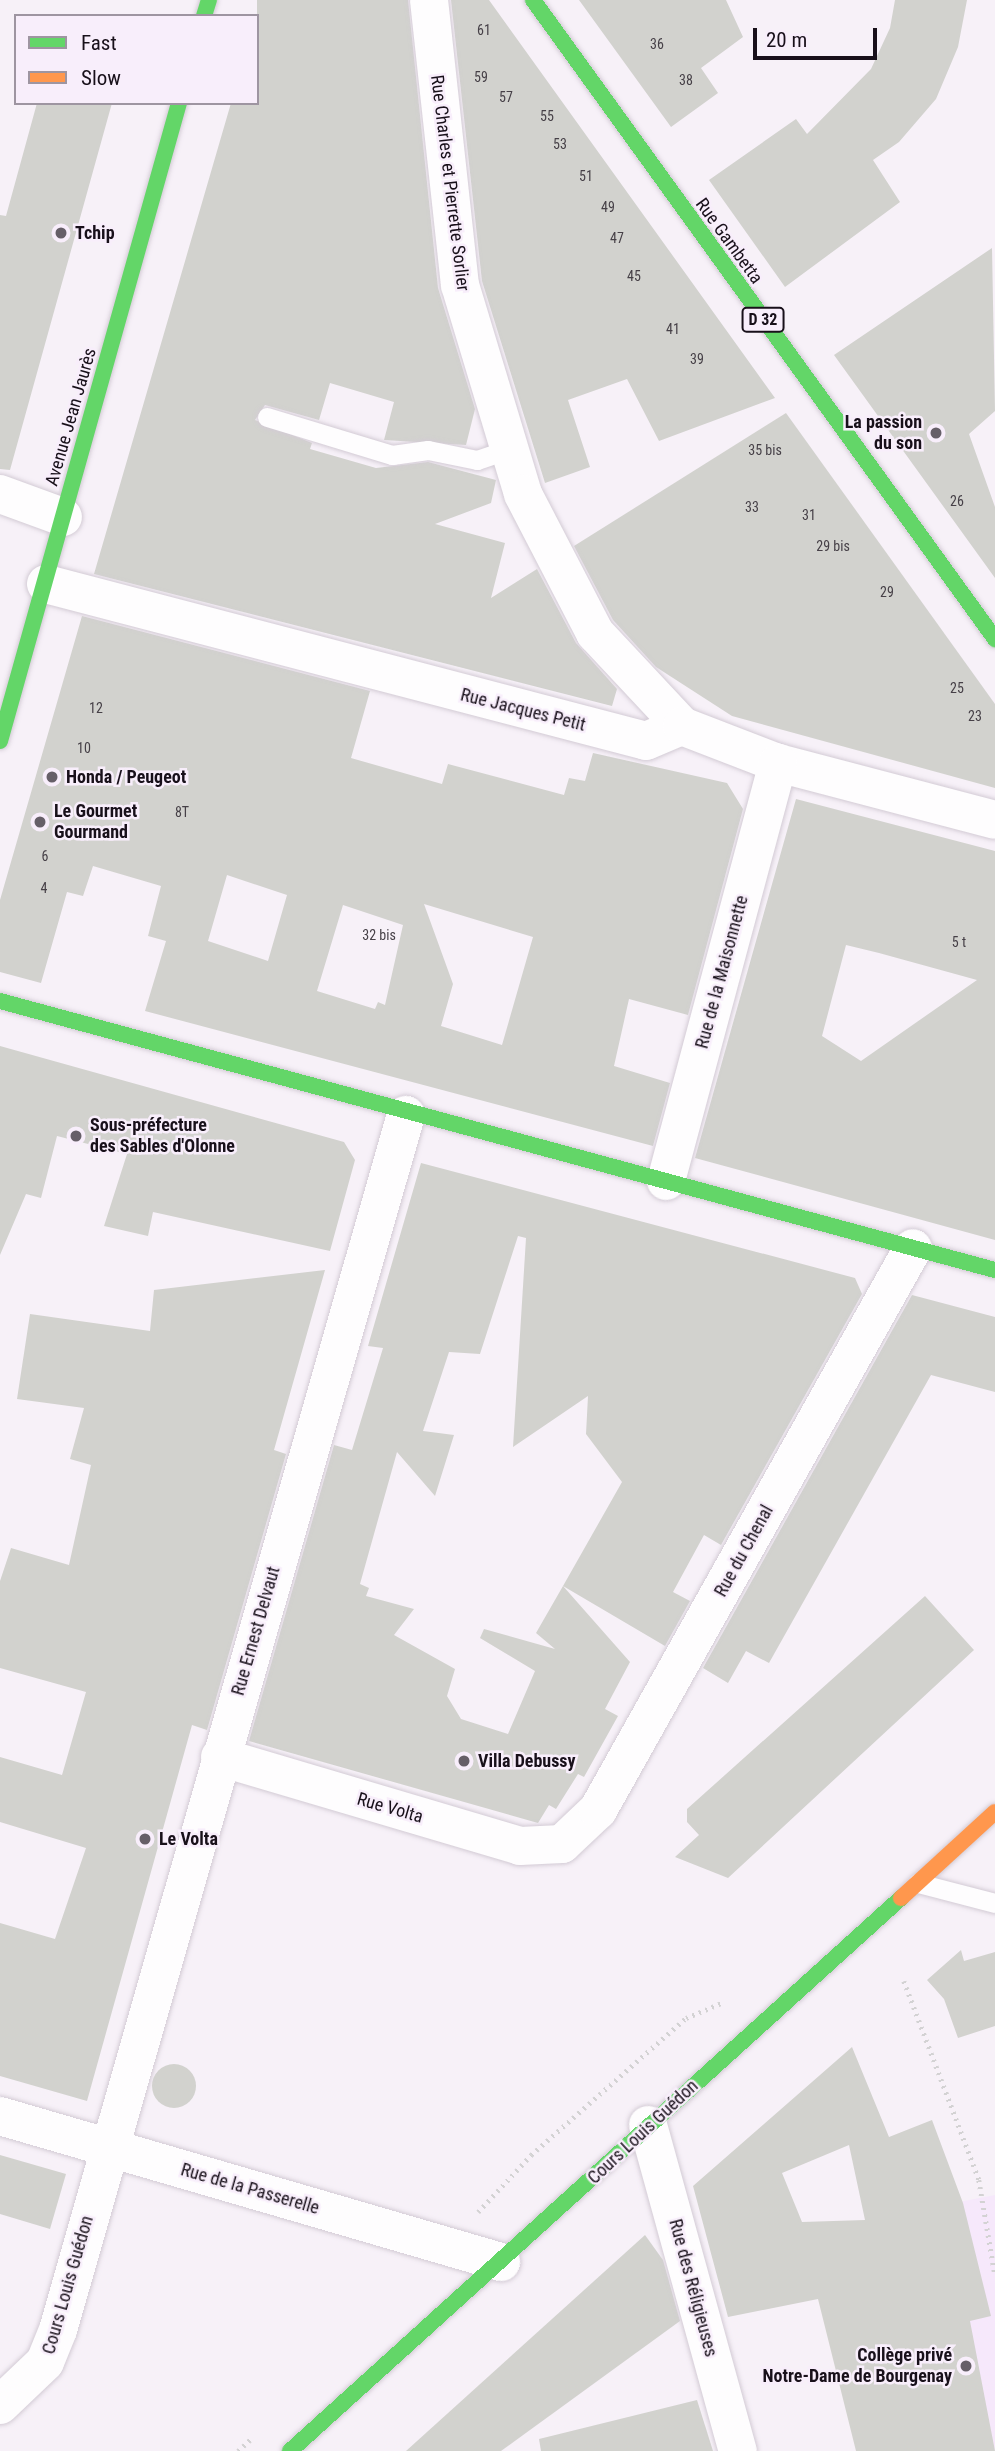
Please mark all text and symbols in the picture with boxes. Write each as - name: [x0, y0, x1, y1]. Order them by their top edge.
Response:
- legend: [14, 14, 259, 105]
- scale bar: [757, 14, 881, 58]
- house number: 61: [477, 22, 491, 38]
- text: 20 m: [766, 28, 807, 52]
- text: Fast: [81, 31, 117, 55]
- house number: 36: [650, 36, 664, 52]
- text: Slow: [81, 66, 121, 90]
- house number: 59: [474, 69, 488, 85]
- house number: 38: [679, 72, 693, 88]
- street label: Rue Charles et Pierrette Sorlier: [426, 74, 474, 292]
- house number: 57: [499, 89, 513, 105]
- house number: 55: [540, 108, 554, 124]
- house number: 53: [553, 136, 567, 152]
- house number: 51: [579, 168, 593, 184]
- street label: Rue Gambetta: [691, 194, 767, 288]
- house number: 49: [601, 199, 615, 215]
- place label: Tchip: [75, 222, 115, 244]
- marker: Tchip: [53, 225, 69, 241]
- house number: 47: [610, 230, 624, 246]
- house number: 45: [627, 268, 641, 284]
- road number: D 32: [740, 308, 786, 332]
- house number: 41: [666, 321, 680, 337]
- street label: Avenue Jean Jaurès: [41, 346, 101, 488]
- house number: 39: [690, 351, 704, 367]
- place label: La passion du son: [845, 412, 922, 454]
- marker: La passion du son: [928, 425, 944, 441]
- house number: 35 bis: [748, 442, 782, 458]
- house number: 26: [950, 493, 964, 509]
- house number: 33: [745, 499, 759, 515]
- house number: 31: [802, 507, 816, 523]
- house number: 29 bis: [816, 538, 850, 554]
- house number: 29: [880, 584, 894, 600]
- house number: 25: [950, 680, 964, 696]
- street label: Rue Jacques Petit: [458, 684, 588, 736]
- house number: 12: [89, 700, 103, 716]
- house number: 23: [968, 708, 982, 724]
- house number: 10: [77, 740, 91, 756]
- place label: Honda / Peugeot: [66, 766, 186, 788]
- marker: Honda / Peugeot: [44, 769, 60, 785]
- place label: Le Gourmet Gourmand: [54, 801, 137, 844]
- house number: 8T: [175, 804, 189, 820]
- marker: Le Gourmet Gourmand: [32, 814, 48, 830]
- house number: 6: [42, 848, 48, 864]
- house number: 4: [41, 880, 47, 896]
- street label: Rue de la Maisonnette: [691, 893, 753, 1051]
- house number: 32 bis: [362, 927, 396, 943]
- house number: 5 t: [952, 934, 966, 950]
- place label: Sous-préfecture des Sables d'Olonne: [90, 1115, 235, 1158]
- marker: Sous-préfecture des Sables d'Olonne: [68, 1128, 84, 1144]
- street label: Rue du Chenal: [710, 1501, 778, 1601]
- street label: Rue Ernest Delvaut: [227, 1564, 285, 1698]
- place label: Villa Debussy: [478, 1750, 576, 1772]
- marker: Villa Debussy: [456, 1753, 472, 1769]
- street label: Rue Volta: [355, 1788, 425, 1828]
- place label: Le Volta: [159, 1828, 218, 1850]
- marker: Le Volta: [137, 1831, 153, 1847]
- street label: Cours Louis Guédon: [583, 2075, 703, 2189]
- street label: Rue de la Passerelle: [178, 2159, 322, 2219]
- street label: Cours Louis Guédon: [38, 2213, 98, 2357]
- street label: Rue des Réligieuses: [664, 2217, 722, 2359]
- place label: Collège privé Notre-Dame de Bourgenay: [763, 2345, 952, 2388]
- marker: Collège privé Notre-Dame de Bourgenay: [958, 2358, 974, 2374]

